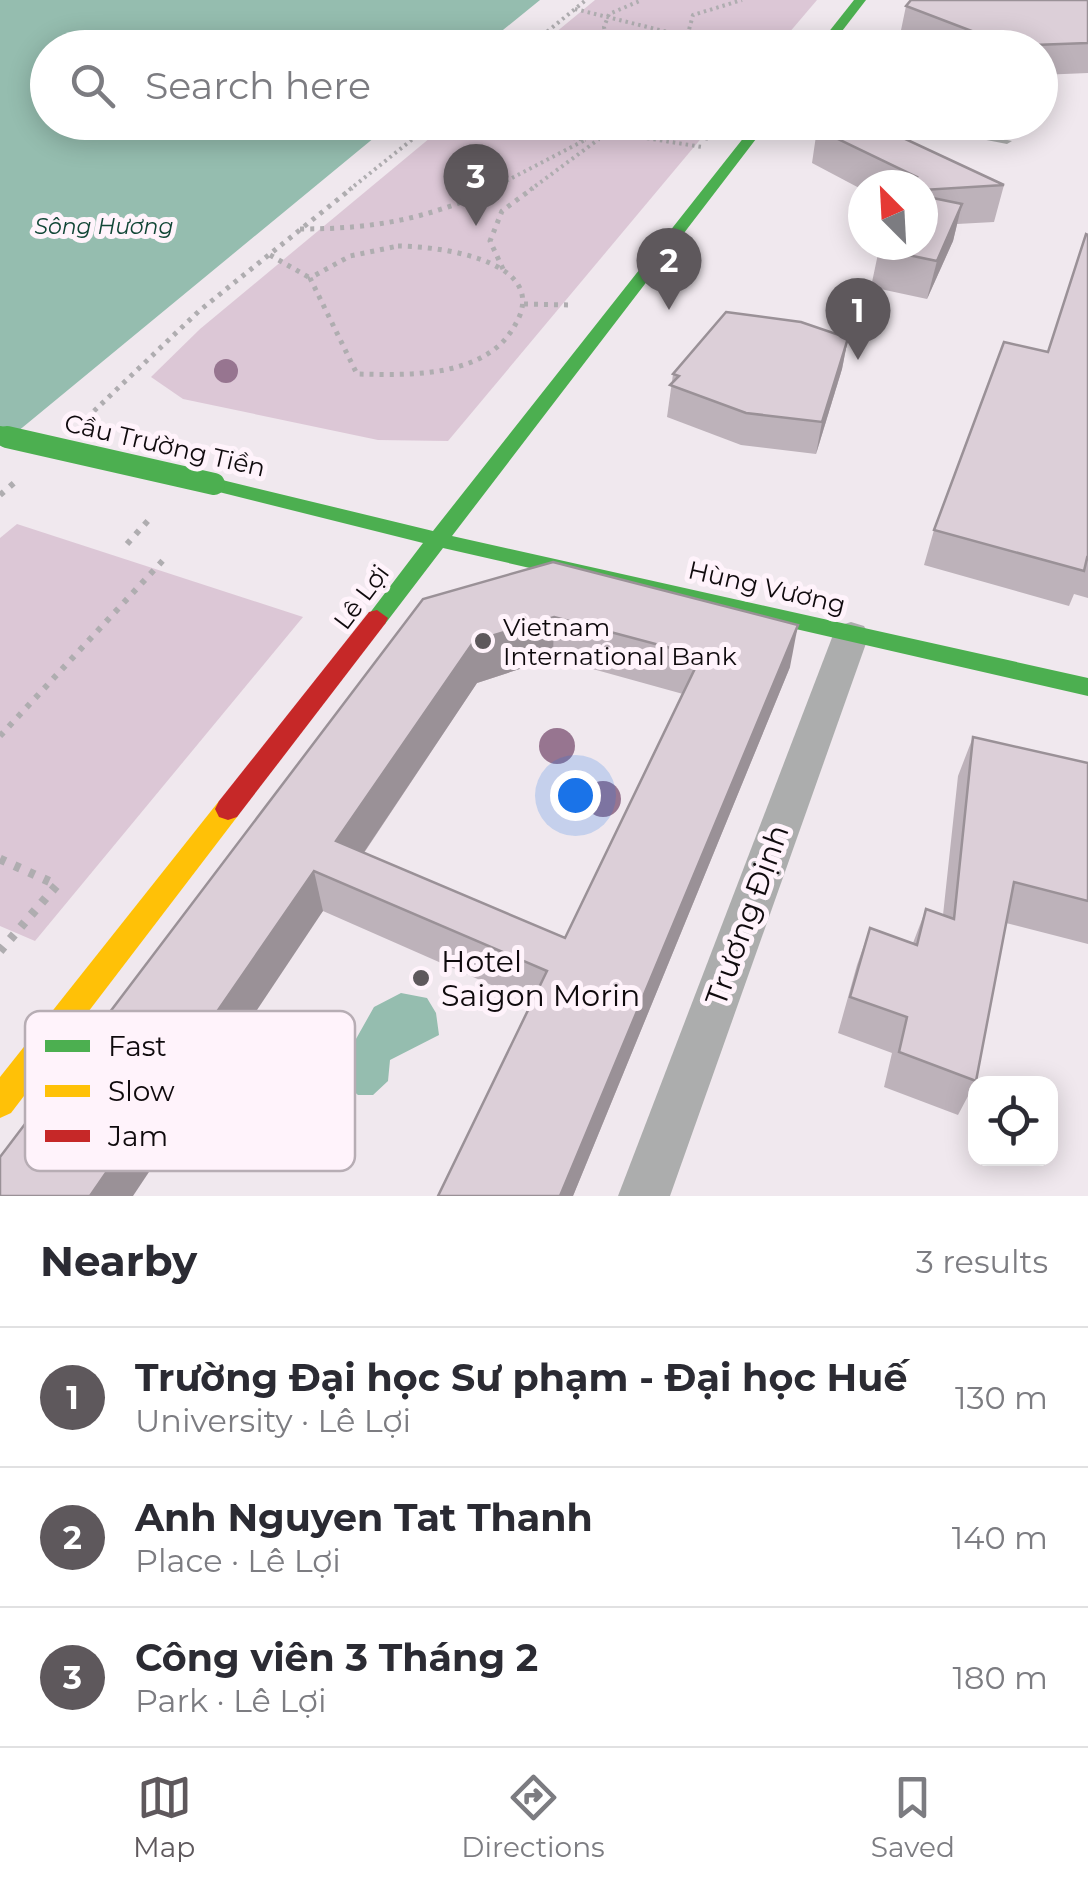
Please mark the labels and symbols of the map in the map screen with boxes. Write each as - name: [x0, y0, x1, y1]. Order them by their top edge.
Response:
- pin: 3: [444, 144, 508, 226]
- north arrow: [848, 170, 938, 260]
- water label: Sông Hương: [34, 213, 174, 240]
- pin: 2: [636, 228, 702, 310]
- pin: 1: [826, 278, 890, 360]
- street label: Cầu Trường Tiền: [62, 407, 268, 483]
- street label: Hùng Vương: [685, 554, 849, 620]
- street label: Lê Lợi: [327, 559, 395, 635]
- place label: Vietnam International Bank: [503, 612, 737, 671]
- marker: Vietnam International Bank: [472, 630, 494, 652]
- your location: [550, 770, 601, 821]
- street label: Trương Định: [697, 820, 797, 1010]
- place label: Hotel Saigon Morin: [441, 943, 640, 1014]
- marker: Hotel Saigon Morin: [410, 967, 432, 989]
- legend: [25, 1011, 355, 1171]
- text: Fast: [108, 1029, 167, 1063]
- text: Slow: [108, 1074, 175, 1108]
- text: Jam: [107, 1119, 168, 1153]

